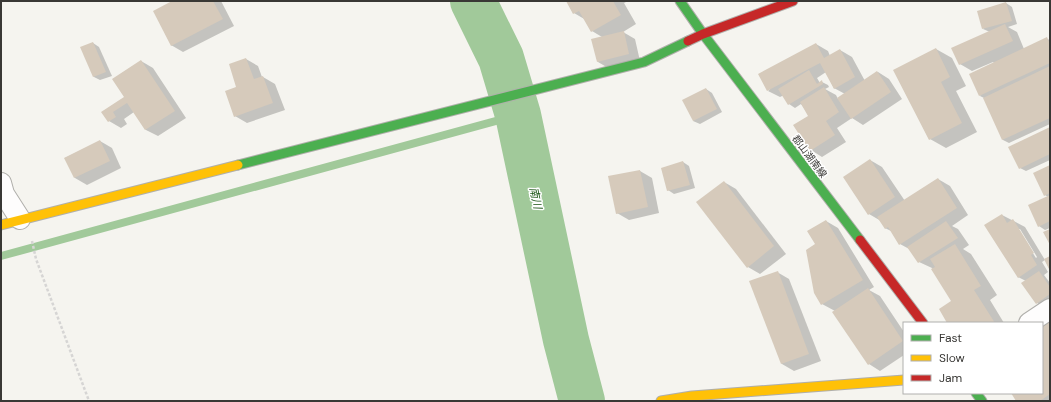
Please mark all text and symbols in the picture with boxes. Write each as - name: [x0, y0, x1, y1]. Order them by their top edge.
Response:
- street label: 郡山湖南線: [789, 132, 830, 180]
- water label: 南川: [527, 186, 545, 211]
- legend: [903, 322, 1043, 394]
- text: Fast: [939, 330, 962, 346]
- text: Slow: [939, 350, 965, 366]
- text: Jam: [939, 370, 962, 386]

